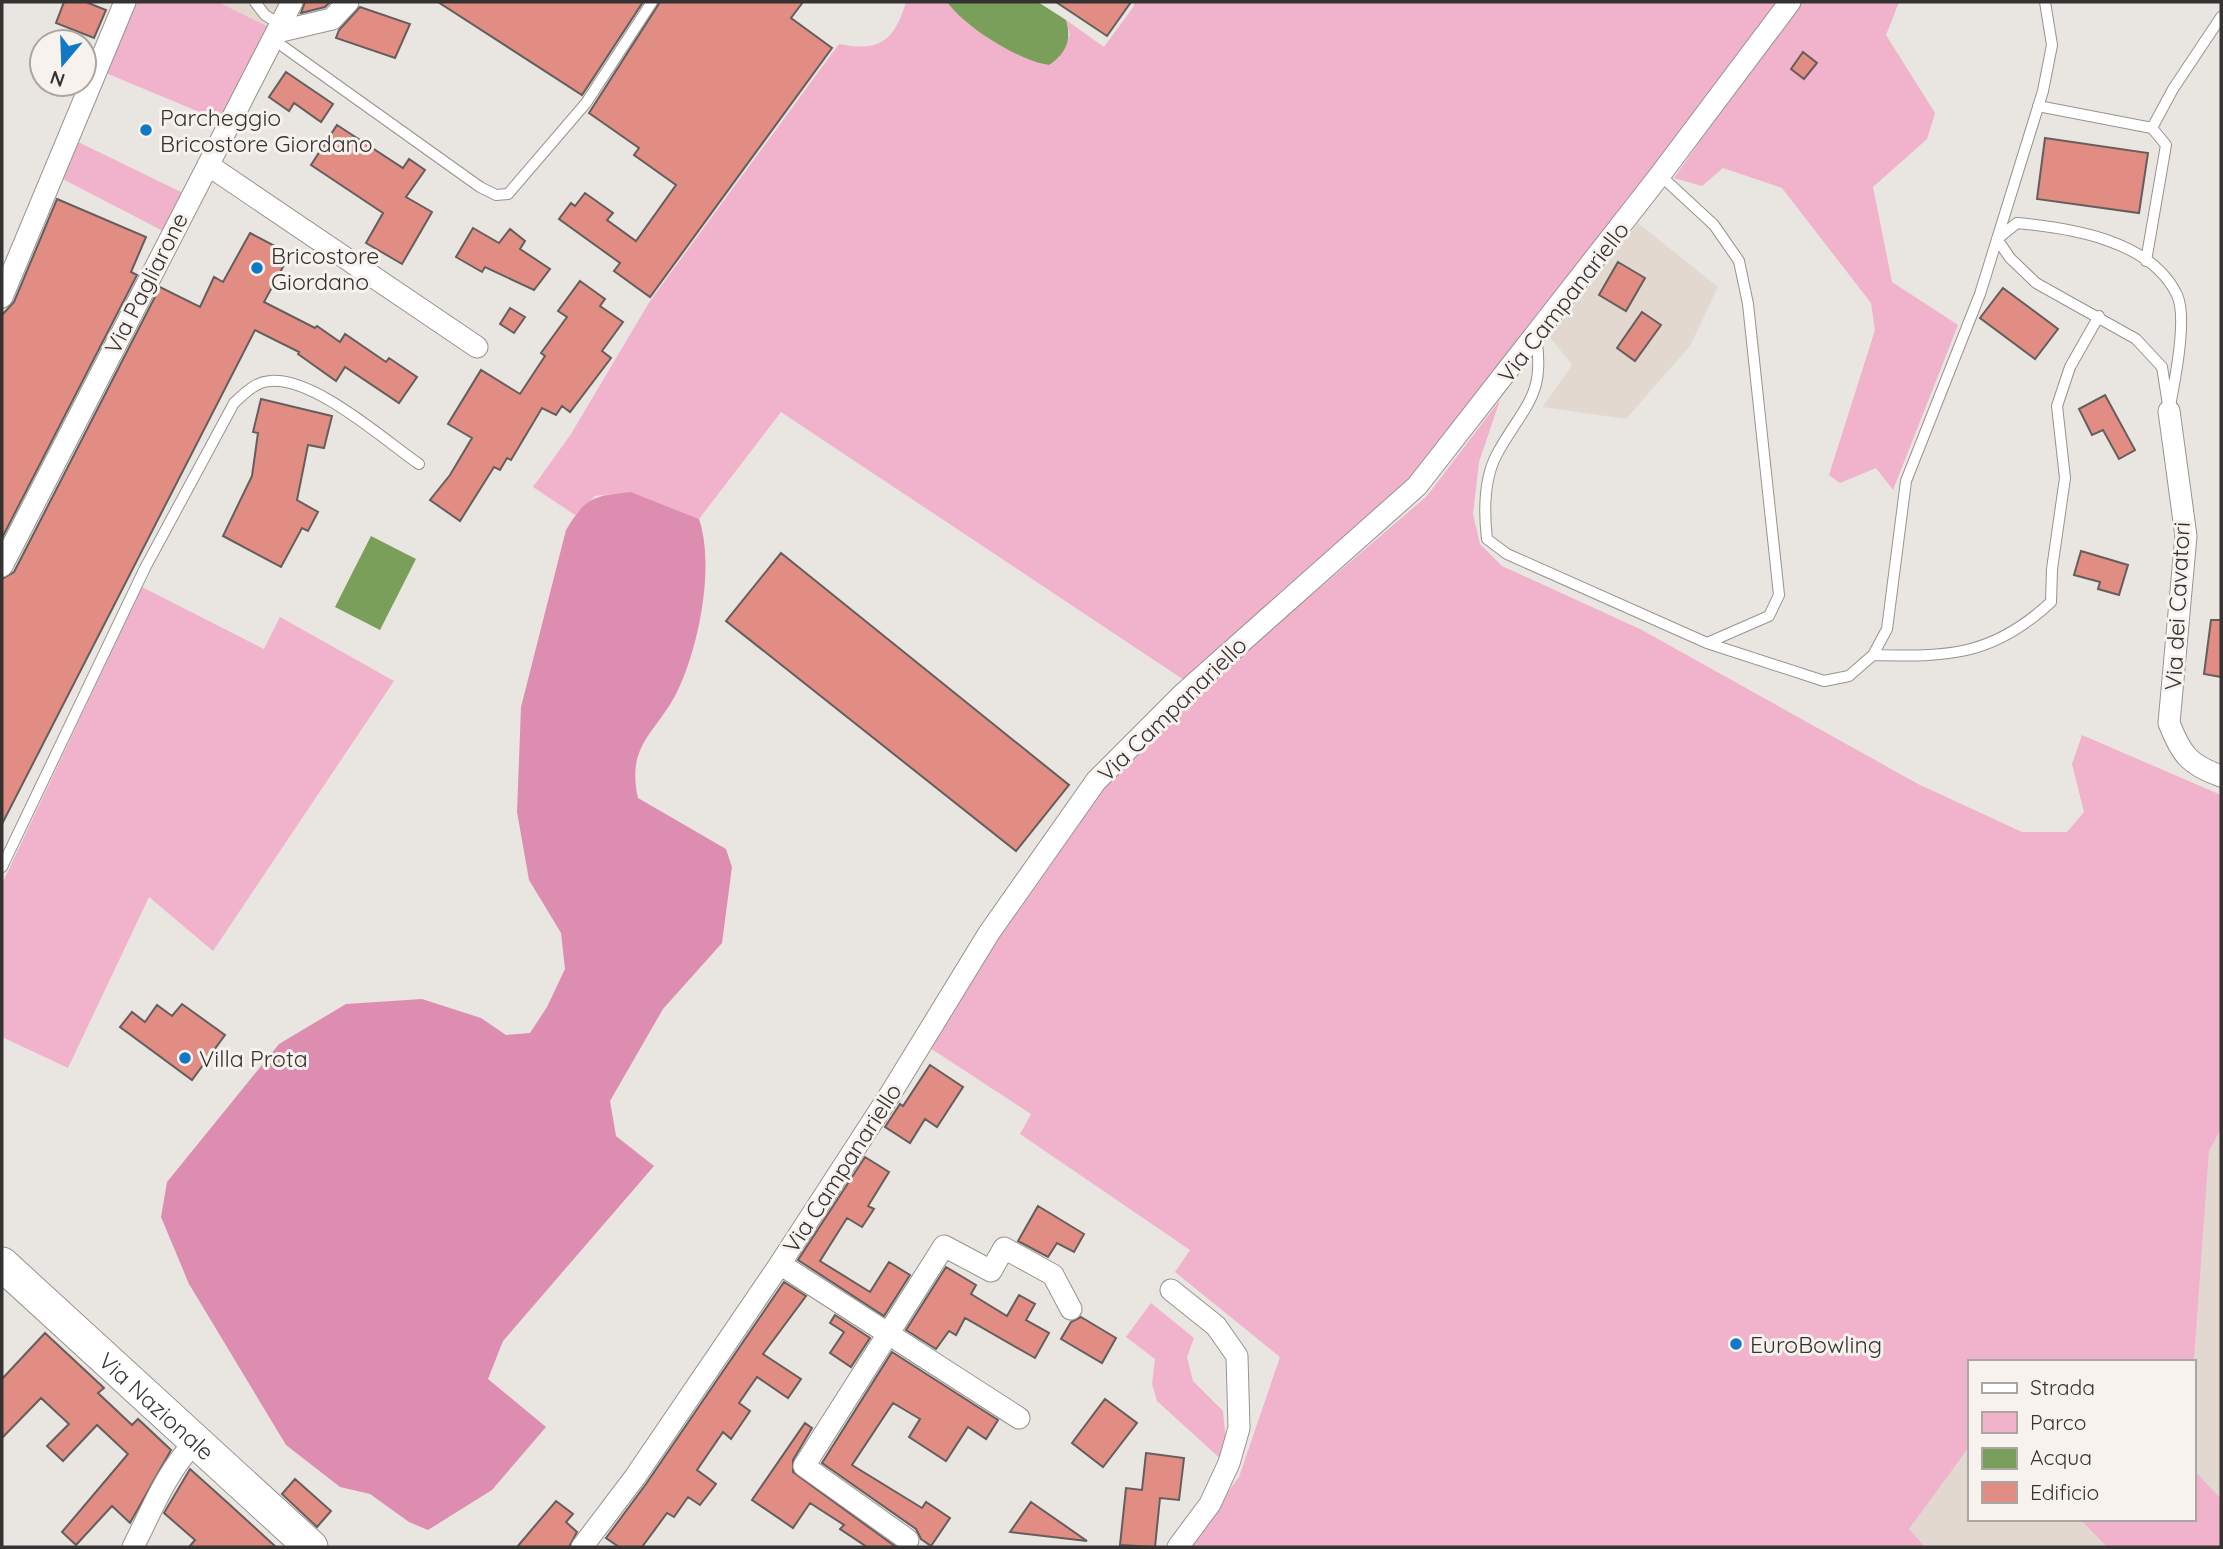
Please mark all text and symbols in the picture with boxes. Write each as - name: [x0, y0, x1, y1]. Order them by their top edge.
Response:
- north arrow: [28, 28, 98, 98]
- text: N: [47, 65, 68, 93]
- place label: Parcheggio Bricostore Giordano: [160, 103, 373, 158]
- marker: Parcheggio Bricostore Giordano: [138, 122, 154, 138]
- street label: Via Pagliarone: [98, 207, 194, 359]
- street label: Via Campanariello: [1491, 216, 1635, 388]
- place label: Bricostore Giordano: [271, 241, 379, 296]
- marker: Bricostore Giordano: [249, 260, 265, 276]
- street label: Via dei Cavatori: [2158, 521, 2196, 691]
- street label: Via Campanariello: [1091, 630, 1253, 788]
- place label: Villa Prota: [199, 1044, 308, 1073]
- marker: Villa Prota: [177, 1050, 193, 1066]
- street label: Via Campanariello: [776, 1078, 908, 1258]
- place label: EuroBowling: [1750, 1330, 1882, 1359]
- marker: EuroBowling: [1728, 1336, 1744, 1352]
- street label: Via Nazionale: [93, 1346, 221, 1466]
- legend: [1968, 1360, 2195, 1521]
- text: Strada: [2030, 1374, 2095, 1400]
- text: Parco: [2030, 1409, 2086, 1435]
- text: Acqua: [2030, 1444, 2092, 1470]
- text: Edificio: [2030, 1479, 2099, 1505]

